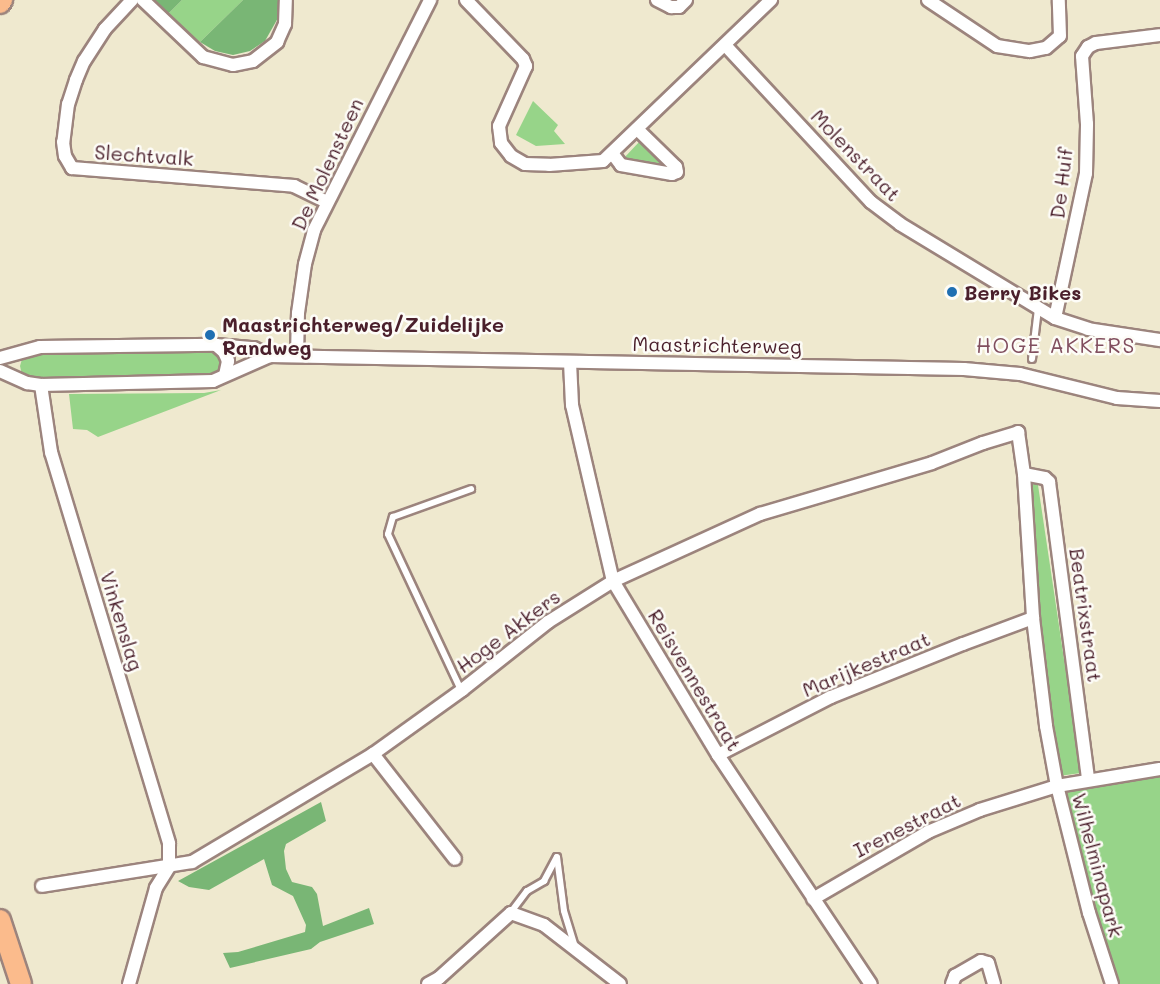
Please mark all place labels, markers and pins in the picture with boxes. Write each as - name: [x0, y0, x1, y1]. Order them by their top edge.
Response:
- place label: Berry Bikes: [964, 280, 1081, 304]
- marker: Berry Bikes: [945, 285, 959, 299]
- place label: Maastrichterweg/Zuidelijke Randweg: [222, 312, 504, 359]
- marker: Maastrichterweg/Zuidelijke Randweg: [203, 328, 217, 342]

